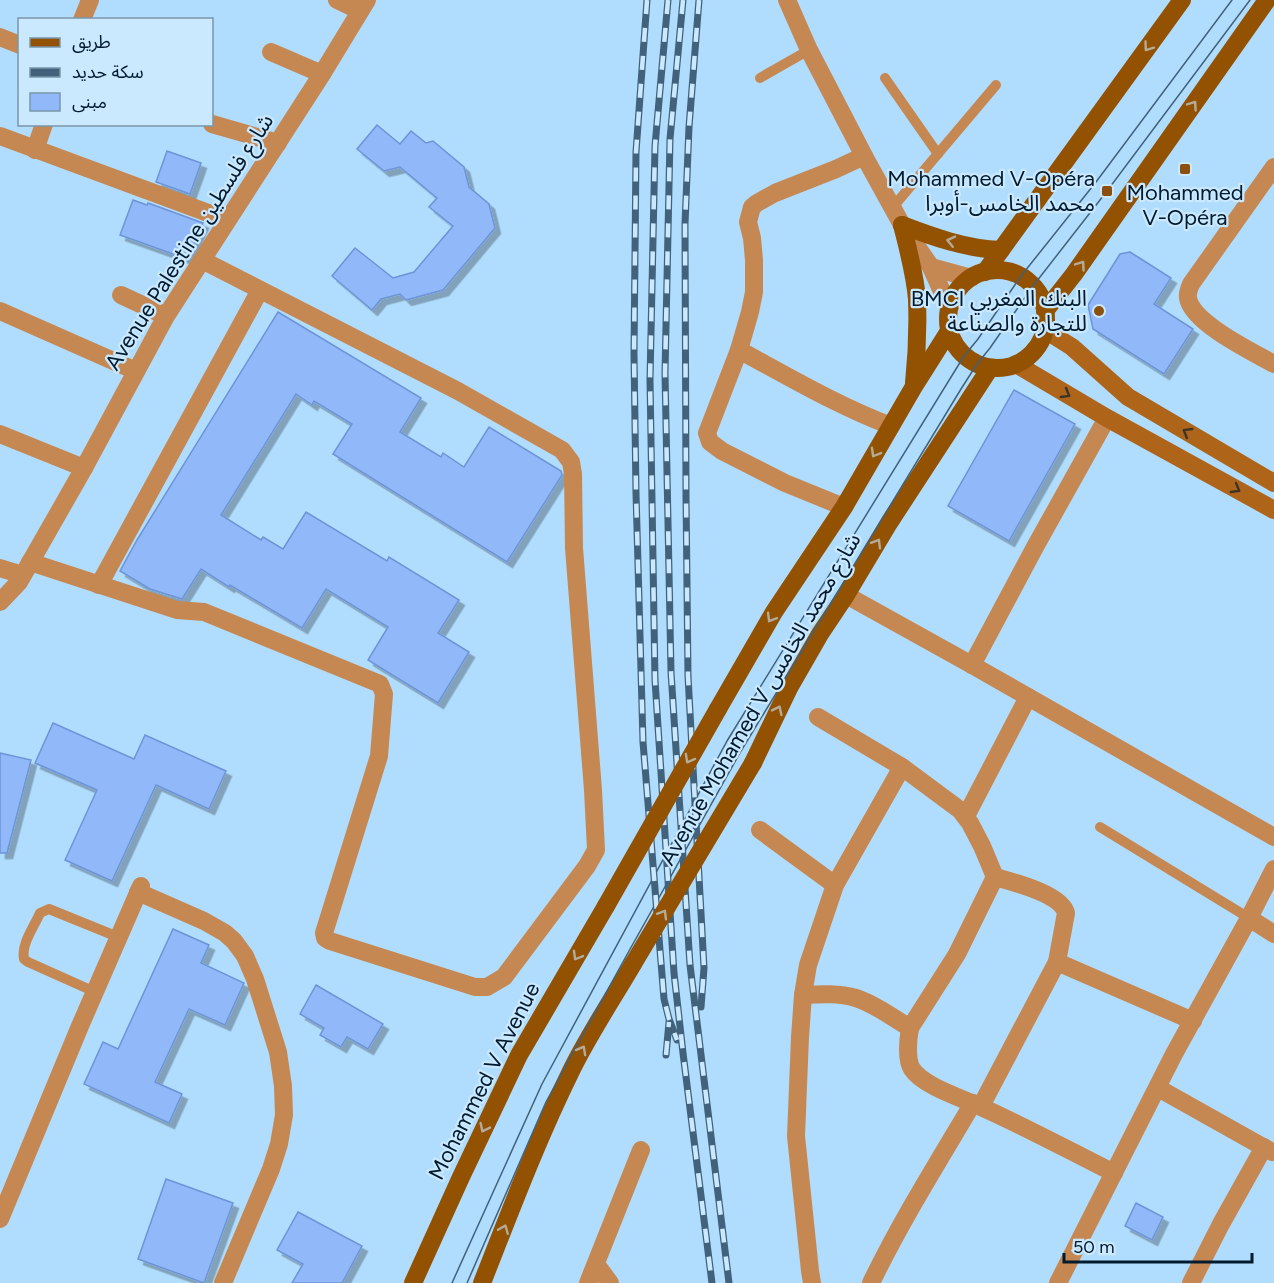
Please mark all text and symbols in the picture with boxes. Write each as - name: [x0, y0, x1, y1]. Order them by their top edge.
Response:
- legend: [18, 18, 213, 126]
- text: طريق: [72, 31, 111, 53]
- one-way arrow: [1144, 41, 1155, 52]
- text: سكة حديد: [72, 61, 144, 83]
- text: مبنى: [72, 91, 107, 113]
- one-way arrow: [1186, 101, 1197, 112]
- street label: Avenue Palestine شارع فلسطين: [99, 109, 282, 377]
- marker: Mohammed V-Opéra: [1178, 162, 1192, 176]
- place label: Mohammed V-Opéra محمد الخامس-أوبرا: [887, 165, 1095, 217]
- place label: Mohammed V-Opéra: [1126, 179, 1244, 231]
- marker: Mohammed V-Opéra محمد الخامس-أوبرا: [1100, 184, 1114, 198]
- one-way arrow: [946, 236, 956, 249]
- one-way arrow: [1074, 260, 1085, 271]
- place label: BMCI البنك المغربي للتجارة والصناعة: [911, 285, 1087, 337]
- marker: BMCI البنك المغربي للتجارة والصناعة: [1092, 304, 1106, 318]
- one-way arrow: [1060, 387, 1070, 398]
- one-way arrow: [1183, 428, 1193, 440]
- one-way arrow: [871, 447, 882, 457]
- one-way arrow: [1230, 482, 1240, 493]
- street label: Avenue Mohamed V شارع محمد الخامس: [654, 528, 869, 871]
- one-way arrow: [870, 539, 882, 549]
- one-way arrow: [766, 612, 778, 622]
- one-way arrow: [771, 706, 782, 717]
- one-way arrow: [685, 753, 696, 764]
- one-way arrow: [656, 910, 668, 920]
- one-way arrow: [572, 950, 584, 960]
- street label: Mohammed V Avenue: [423, 978, 545, 1184]
- one-way arrow: [575, 1046, 586, 1057]
- one-way arrow: [480, 1121, 491, 1132]
- one-way arrow: [497, 1224, 509, 1235]
- scale bar: [1064, 1226, 1252, 1264]
- text: 50 m: [1073, 1236, 1115, 1258]

